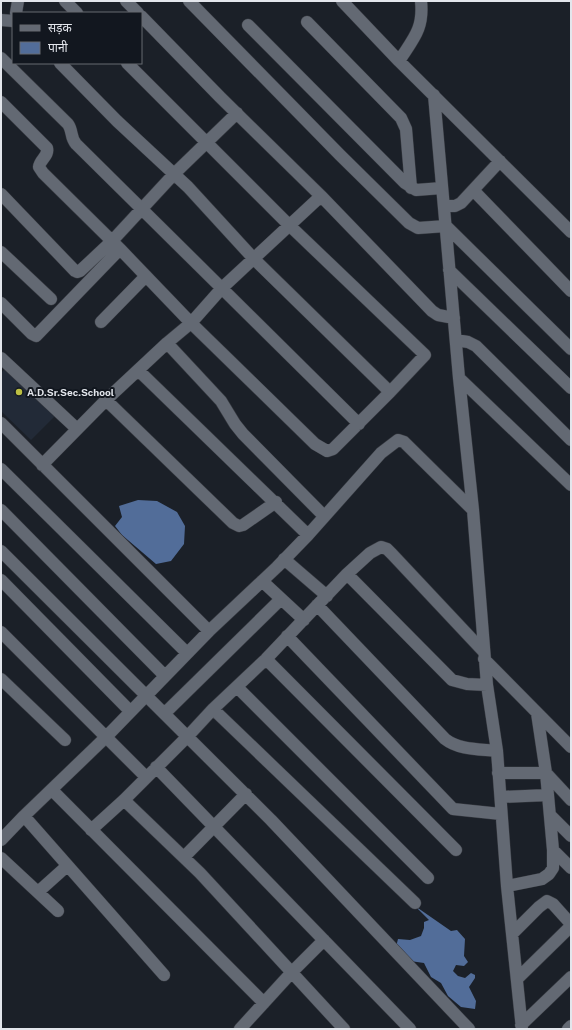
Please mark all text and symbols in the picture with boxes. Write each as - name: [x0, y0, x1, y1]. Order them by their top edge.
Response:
- legend: [12, 12, 142, 64]
- text: सड़क: [48, 21, 73, 35]
- text: पानी: [48, 40, 69, 55]
- place label: A.D.Sr.Sec.School: [27, 386, 114, 398]
- marker: A.D.Sr.Sec.School: [14, 387, 24, 397]

